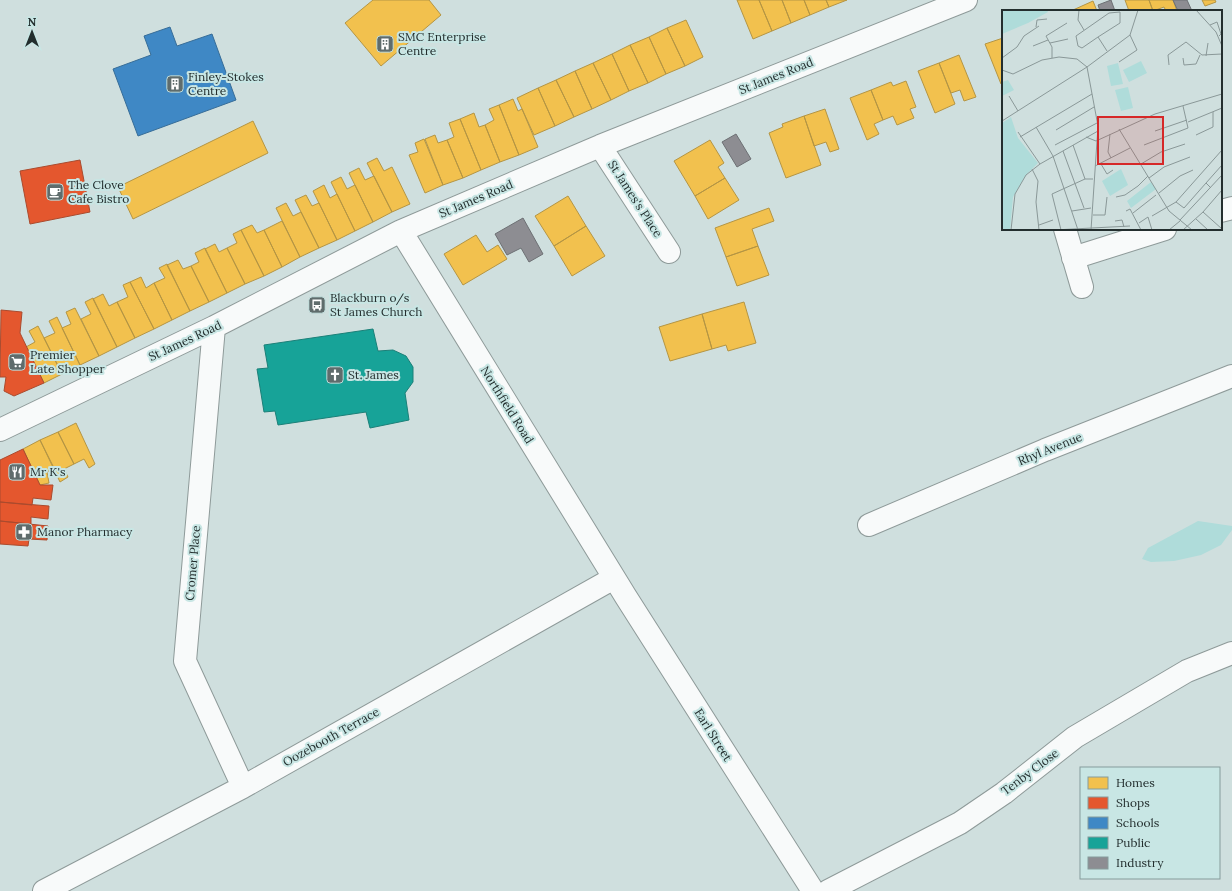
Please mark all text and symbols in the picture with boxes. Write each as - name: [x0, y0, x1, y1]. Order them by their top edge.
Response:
- inset map: [1002, 10, 1222, 230]
- north arrow: [12, 12, 52, 52]
- text: N: [28, 15, 37, 29]
- place label: SMC Enterprise Centre: [398, 29, 487, 58]
- building icon: SMC Enterprise Centre: [375, 34, 395, 54]
- street label: St James Road: [736, 54, 815, 97]
- place label: Finley-Stokes Centre: [188, 69, 264, 98]
- building icon: Finley-Stokes Centre: [165, 74, 185, 94]
- street label: St James's Place: [605, 158, 666, 240]
- street label: St James Road: [437, 176, 515, 221]
- place label: The Clove Cafe Bistro: [68, 177, 129, 206]
- cafe icon: The Clove Cafe Bistro: [45, 182, 65, 202]
- place label: Blackburn o/s St James Church: [330, 290, 422, 319]
- bus stop icon: Blackburn o/s St James Church: [307, 295, 327, 315]
- street label: St James Road: [146, 317, 224, 364]
- place label: Premier Late Shopper: [30, 347, 105, 376]
- supermarket icon: Premier Late Shopper: [7, 352, 27, 372]
- street label: Northfield Road: [478, 363, 537, 446]
- church icon: St. James: [325, 365, 345, 385]
- place label: St. James: [348, 367, 399, 382]
- street label: Rhyl Avenue: [1015, 429, 1085, 468]
- restaurant icon: Mr K's: [7, 462, 27, 482]
- place label: Mr K's: [30, 464, 66, 479]
- pharmacy icon: Manor Pharmacy: [14, 522, 34, 542]
- place label: Manor Pharmacy: [37, 524, 133, 539]
- street label: Cromer Place: [182, 524, 203, 601]
- street label: Oozebooth Terrace: [280, 704, 382, 769]
- street label: Earl Street: [691, 706, 736, 764]
- street label: Tenby Close: [998, 745, 1062, 798]
- legend: [1080, 767, 1220, 879]
- text: Homes: [1116, 775, 1155, 790]
- text: Shops: [1116, 795, 1150, 810]
- text: Schools: [1116, 815, 1160, 830]
- text: Public: [1116, 835, 1150, 850]
- text: Industry: [1116, 855, 1164, 870]

